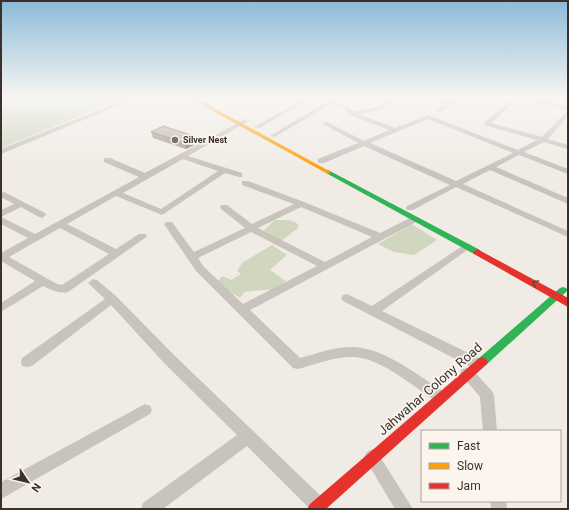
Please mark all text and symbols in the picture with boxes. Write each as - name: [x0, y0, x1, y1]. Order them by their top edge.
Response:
- marker: Silver Nest: [170, 135, 180, 145]
- place label: Silver Nest: [183, 135, 227, 145]
- one-way arrow: [532, 280, 539, 288]
- street label: Jahwahar Colony Road: [375, 340, 485, 438]
- legend: [421, 430, 561, 502]
- text: Fast: [457, 439, 480, 453]
- text: Slow: [457, 459, 483, 473]
- north arrow: [8, 462, 48, 502]
- text: Jam: [457, 479, 481, 493]
- text: N: [28, 481, 43, 495]

